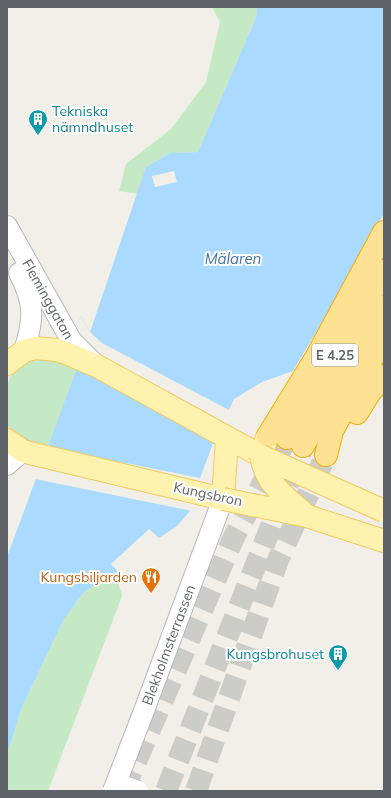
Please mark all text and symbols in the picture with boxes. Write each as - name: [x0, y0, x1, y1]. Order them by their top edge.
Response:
- place label: Tekniska nämndhuset: [52, 102, 133, 136]
- building icon: Tekniska nämndhuset: [27, 108, 49, 136]
- water label: Mälaren: [205, 249, 262, 268]
- street label: Fleminggatan: [18, 256, 78, 343]
- road number: E 4.25: [312, 344, 358, 366]
- street label: Kungsbron: [172, 478, 244, 510]
- restaurant icon: Kungsbiljarden: [140, 566, 162, 594]
- place label: Kungsbiljarden: [41, 568, 137, 586]
- street label: Blekholmsterrassen: [138, 582, 199, 708]
- building icon: Kungsbrohuset: [327, 643, 349, 671]
- place label: Kungsbrohuset: [226, 645, 324, 663]

